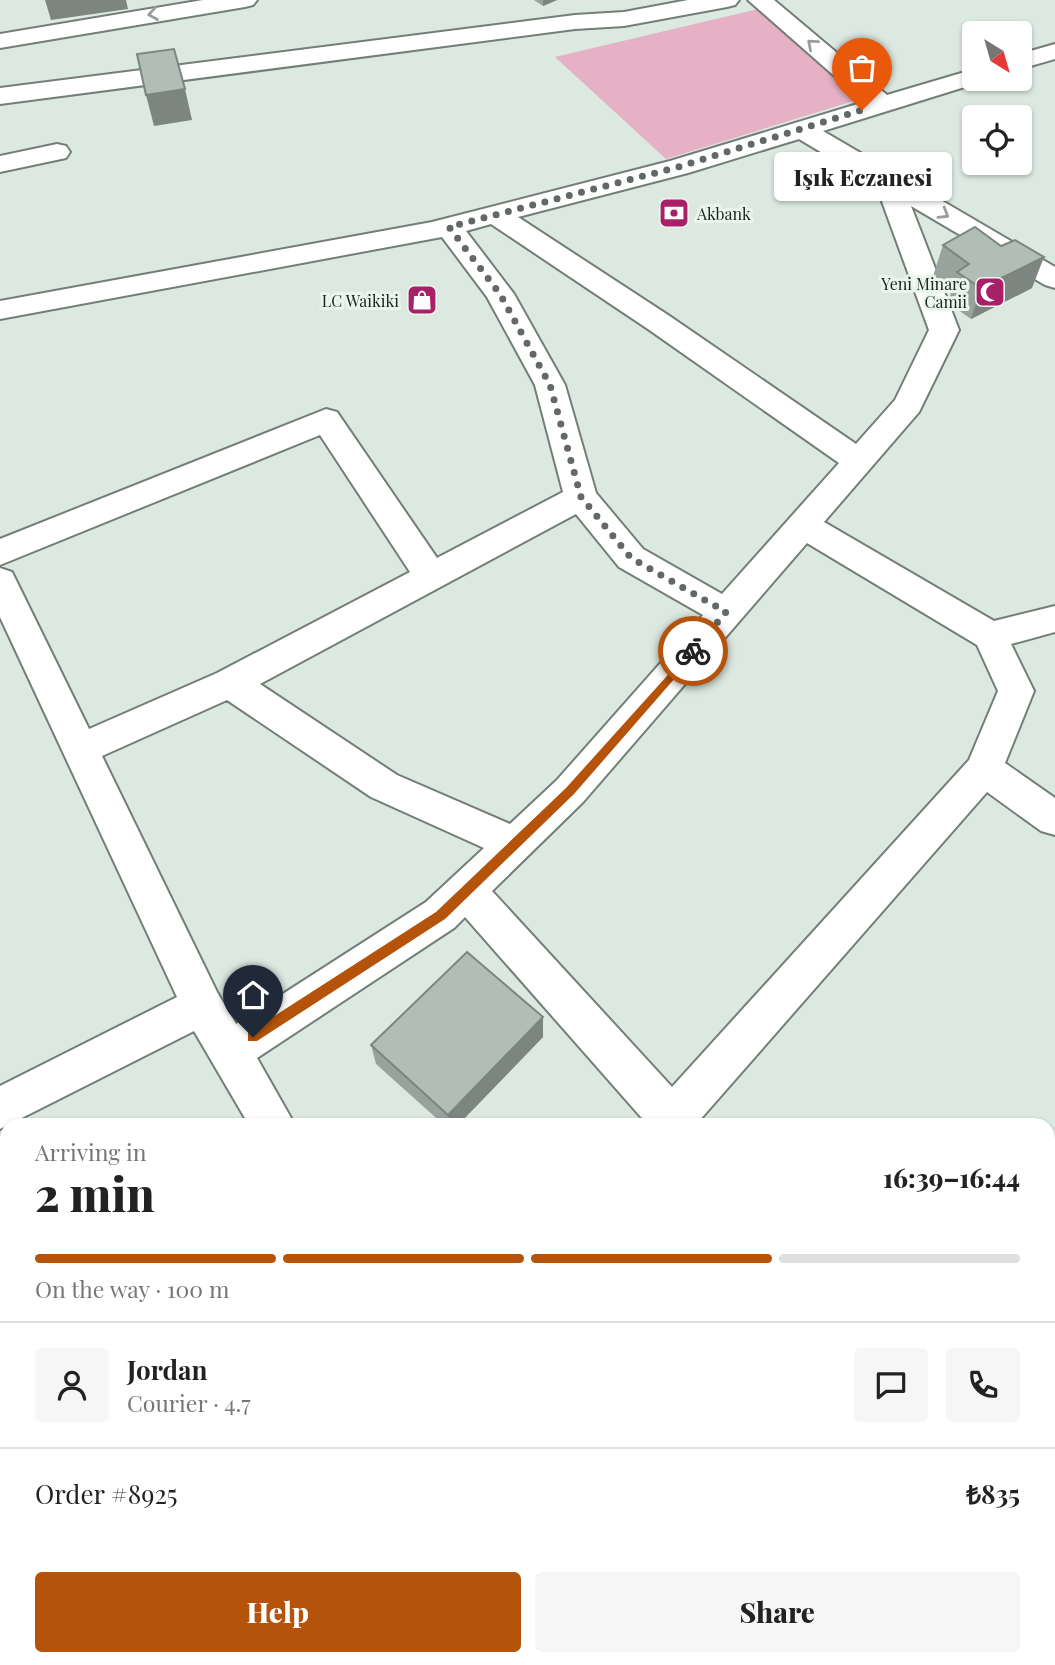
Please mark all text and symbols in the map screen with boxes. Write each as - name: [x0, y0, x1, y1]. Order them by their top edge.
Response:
- one-way arrow: [147, 6, 159, 21]
- north arrow: [962, 21, 1032, 91]
- map controls: [962, 21, 1032, 175]
- pin: [832, 38, 892, 110]
- one-way arrow: [807, 40, 820, 52]
- icon: bag: [843, 49, 881, 87]
- button: locate: [962, 105, 1032, 175]
- callout: Işık Eczanesi: [773, 152, 951, 201]
- text: Işık Eczanesi: [793, 161, 933, 192]
- bank icon: Akbank: [657, 196, 691, 230]
- place label: Akbank: [696, 203, 751, 224]
- one-way arrow: [937, 206, 949, 219]
- place label: Yeni Minare Camii: [880, 273, 967, 312]
- mosque icon: Yeni Minare Camii: [973, 275, 1007, 309]
- shop icon: LC Waikiki: [405, 283, 439, 317]
- place label: LC Waikiki: [322, 290, 399, 311]
- courier: [658, 616, 728, 686]
- icon: bike: [674, 632, 712, 670]
- pin: [223, 965, 283, 1037]
- icon: home: [234, 976, 272, 1014]
- text: Arriving in: [35, 1136, 147, 1167]
- text: 16:39–16:44: [883, 1160, 1020, 1195]
- text: 2 min: [35, 1162, 155, 1224]
- text: On the way · 100 m: [35, 1273, 229, 1304]
- button: person: [35, 1348, 109, 1422]
- button: chat: [854, 1348, 928, 1422]
- button: phone: [946, 1348, 1020, 1422]
- text: Jordan: [127, 1352, 207, 1387]
- text: Courier · 4.7: [127, 1387, 251, 1418]
- text: Order #8925: [35, 1476, 178, 1511]
- text: ₺835: [966, 1476, 1020, 1511]
- button: Help: [35, 1572, 521, 1652]
- button: Share: [535, 1572, 1020, 1652]

